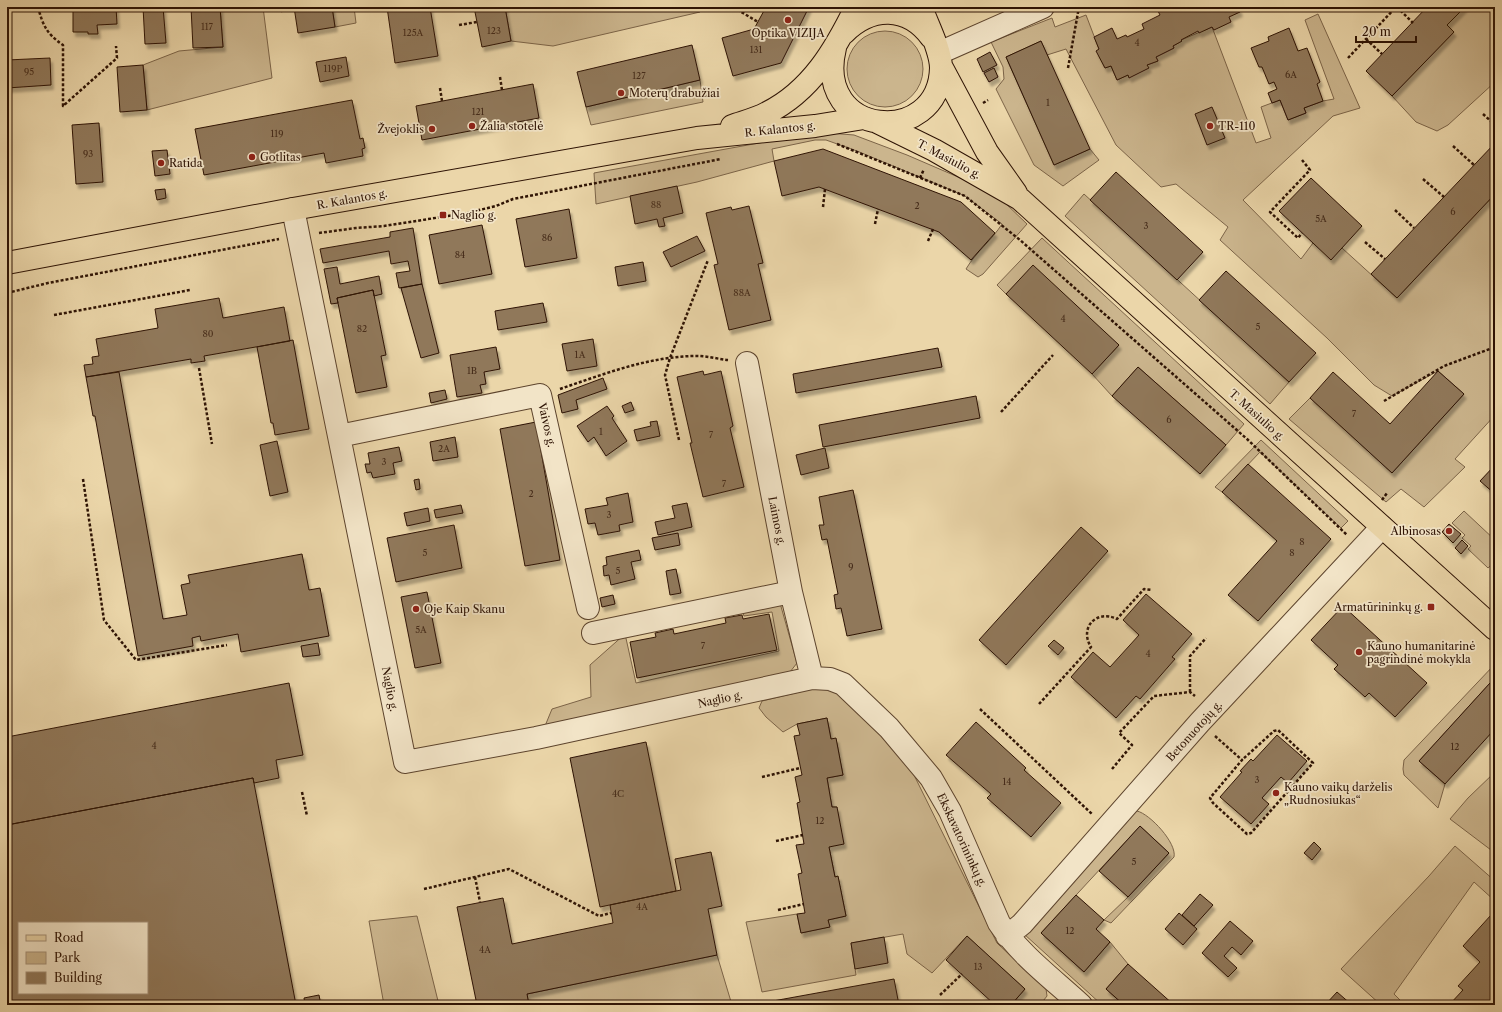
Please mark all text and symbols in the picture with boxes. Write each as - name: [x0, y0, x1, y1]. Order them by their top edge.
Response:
- marker: Optika VIZIJA: [783, 15, 793, 25]
- scale bar: [1356, 18, 1416, 44]
- house number: 117: [201, 21, 214, 32]
- text: 20 m: [1362, 24, 1391, 39]
- house number: 123: [487, 25, 501, 36]
- place label: Optika VIZIJA: [751, 26, 825, 40]
- house number: 125A: [403, 27, 424, 38]
- house number: 4: [1134, 37, 1140, 48]
- house number: 131: [750, 44, 762, 55]
- house number: 119P: [324, 63, 342, 74]
- house number: 95: [24, 66, 34, 77]
- house number: 6A: [1285, 69, 1297, 80]
- house number: 127: [632, 70, 646, 81]
- place label: Moterų drabužiai: [629, 86, 720, 100]
- marker: Moterų drabužiai: [616, 88, 626, 98]
- house number: 1: [1046, 97, 1050, 108]
- house number: 121: [472, 106, 485, 117]
- street label: R. Kalantos g.: [744, 118, 816, 140]
- place label: Žalia stotelė: [480, 119, 543, 133]
- place label: TR-110: [1218, 119, 1255, 133]
- marker: Žalia stotelė: [467, 121, 477, 131]
- marker: TR-110: [1205, 121, 1215, 131]
- place label: Žvejoklis: [377, 122, 424, 136]
- marker: Žvejoklis: [427, 124, 437, 134]
- house number: 119: [271, 128, 283, 139]
- street label: T. Masiulio g.: [915, 136, 983, 182]
- house number: 93: [83, 148, 93, 159]
- place label: Gotlitas: [260, 150, 301, 164]
- marker: Gotlitas: [247, 152, 257, 162]
- place label: Ratida: [169, 156, 203, 170]
- marker: Ratida: [156, 158, 166, 168]
- street label: R. Kalantos g.: [316, 186, 388, 212]
- house number: 88: [651, 199, 661, 210]
- house number: 2: [914, 200, 920, 211]
- house number: 6: [1450, 206, 1456, 217]
- place label: Naglio g.: [451, 208, 497, 222]
- marker: Naglio g.: [438, 210, 448, 220]
- house number: 5A: [1315, 213, 1327, 224]
- house number: 3: [1144, 220, 1149, 231]
- house number: 86: [542, 232, 552, 243]
- house number: 84: [455, 249, 465, 260]
- house number: 88A: [733, 287, 751, 298]
- house number: 4: [1060, 313, 1066, 324]
- house number: 5: [1256, 321, 1261, 332]
- house number: 82: [357, 323, 367, 334]
- house number: 80: [202, 328, 214, 339]
- house number: 1A: [575, 349, 586, 360]
- house number: 1B: [467, 365, 477, 376]
- street label: T. Masiulio g.: [1226, 386, 1288, 444]
- street label: Vaivos g.: [535, 401, 559, 448]
- house number: 7: [1352, 408, 1357, 419]
- house number: 6: [1166, 414, 1172, 425]
- house number: 1: [599, 426, 603, 437]
- house number: 7: [709, 429, 714, 440]
- house number: 2A: [438, 443, 450, 454]
- house number: 3: [382, 456, 387, 467]
- house number: 7: [722, 478, 727, 489]
- house number: 2: [528, 488, 534, 499]
- street label: Laimos g.: [765, 495, 789, 547]
- house number: 3: [607, 509, 612, 520]
- place label: Albinosas: [1390, 524, 1441, 538]
- marker: Albinosas: [1444, 526, 1454, 536]
- house number: 8: [1299, 536, 1305, 547]
- house number: 5: [423, 547, 428, 558]
- house number: 8: [1289, 547, 1295, 558]
- house number: 9: [848, 561, 854, 572]
- house number: 5: [616, 565, 621, 576]
- place label: Armatūrininkų g.: [1333, 600, 1423, 614]
- place label: Oje Kaip Skanu: [424, 602, 505, 616]
- marker: Armatūrininkų g.: [1426, 602, 1436, 612]
- marker: Oje Kaip Skanu: [411, 604, 421, 614]
- house number: 5A: [415, 624, 427, 635]
- place label: Kauno humanitarinė pagrindinė mokykla: [1367, 639, 1475, 666]
- house number: 7: [701, 640, 706, 651]
- marker: Kauno humanitarinė pagrindinė mokykla: [1354, 647, 1364, 657]
- house number: 4: [1145, 648, 1151, 659]
- street label: Naglio g.: [379, 665, 401, 713]
- street label: Naglio g.: [696, 687, 744, 711]
- street label: Betonuotojų g.: [1163, 698, 1225, 764]
- house number: 4: [151, 740, 157, 751]
- house number: 12: [1451, 741, 1459, 752]
- house number: 3: [1255, 774, 1260, 785]
- house number: 14: [1003, 776, 1012, 787]
- place label: Kauno vaikų darželis „Rudnosiukas“: [1284, 780, 1393, 807]
- house number: 4C: [612, 788, 624, 799]
- marker: Kauno vaikų darželis „Rudnosiukas“: [1271, 788, 1281, 798]
- street label: Ekskavatorininkų g.: [934, 791, 990, 889]
- house number: 12: [816, 815, 824, 826]
- house number: 5: [1132, 856, 1137, 867]
- house number: 4A: [636, 901, 648, 912]
- legend: [18, 922, 148, 994]
- house number: 12: [1066, 925, 1074, 936]
- text: Road: [54, 930, 84, 945]
- house number: 4A: [479, 944, 491, 955]
- text: Park: [54, 950, 81, 965]
- house number: 13: [974, 961, 982, 972]
- text: Building: [54, 970, 102, 985]

